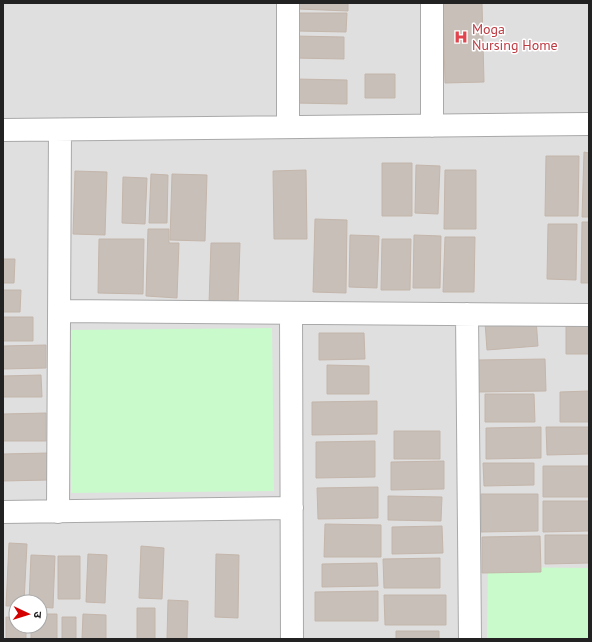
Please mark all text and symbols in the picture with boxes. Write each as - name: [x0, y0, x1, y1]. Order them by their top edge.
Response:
- place label: Moga Nursing Home: [472, 20, 558, 54]
- hospital icon: Moga Nursing Home: [453, 29, 469, 45]
- north arrow: [8, 594, 48, 634]
- text: उ: [31, 611, 45, 619]

